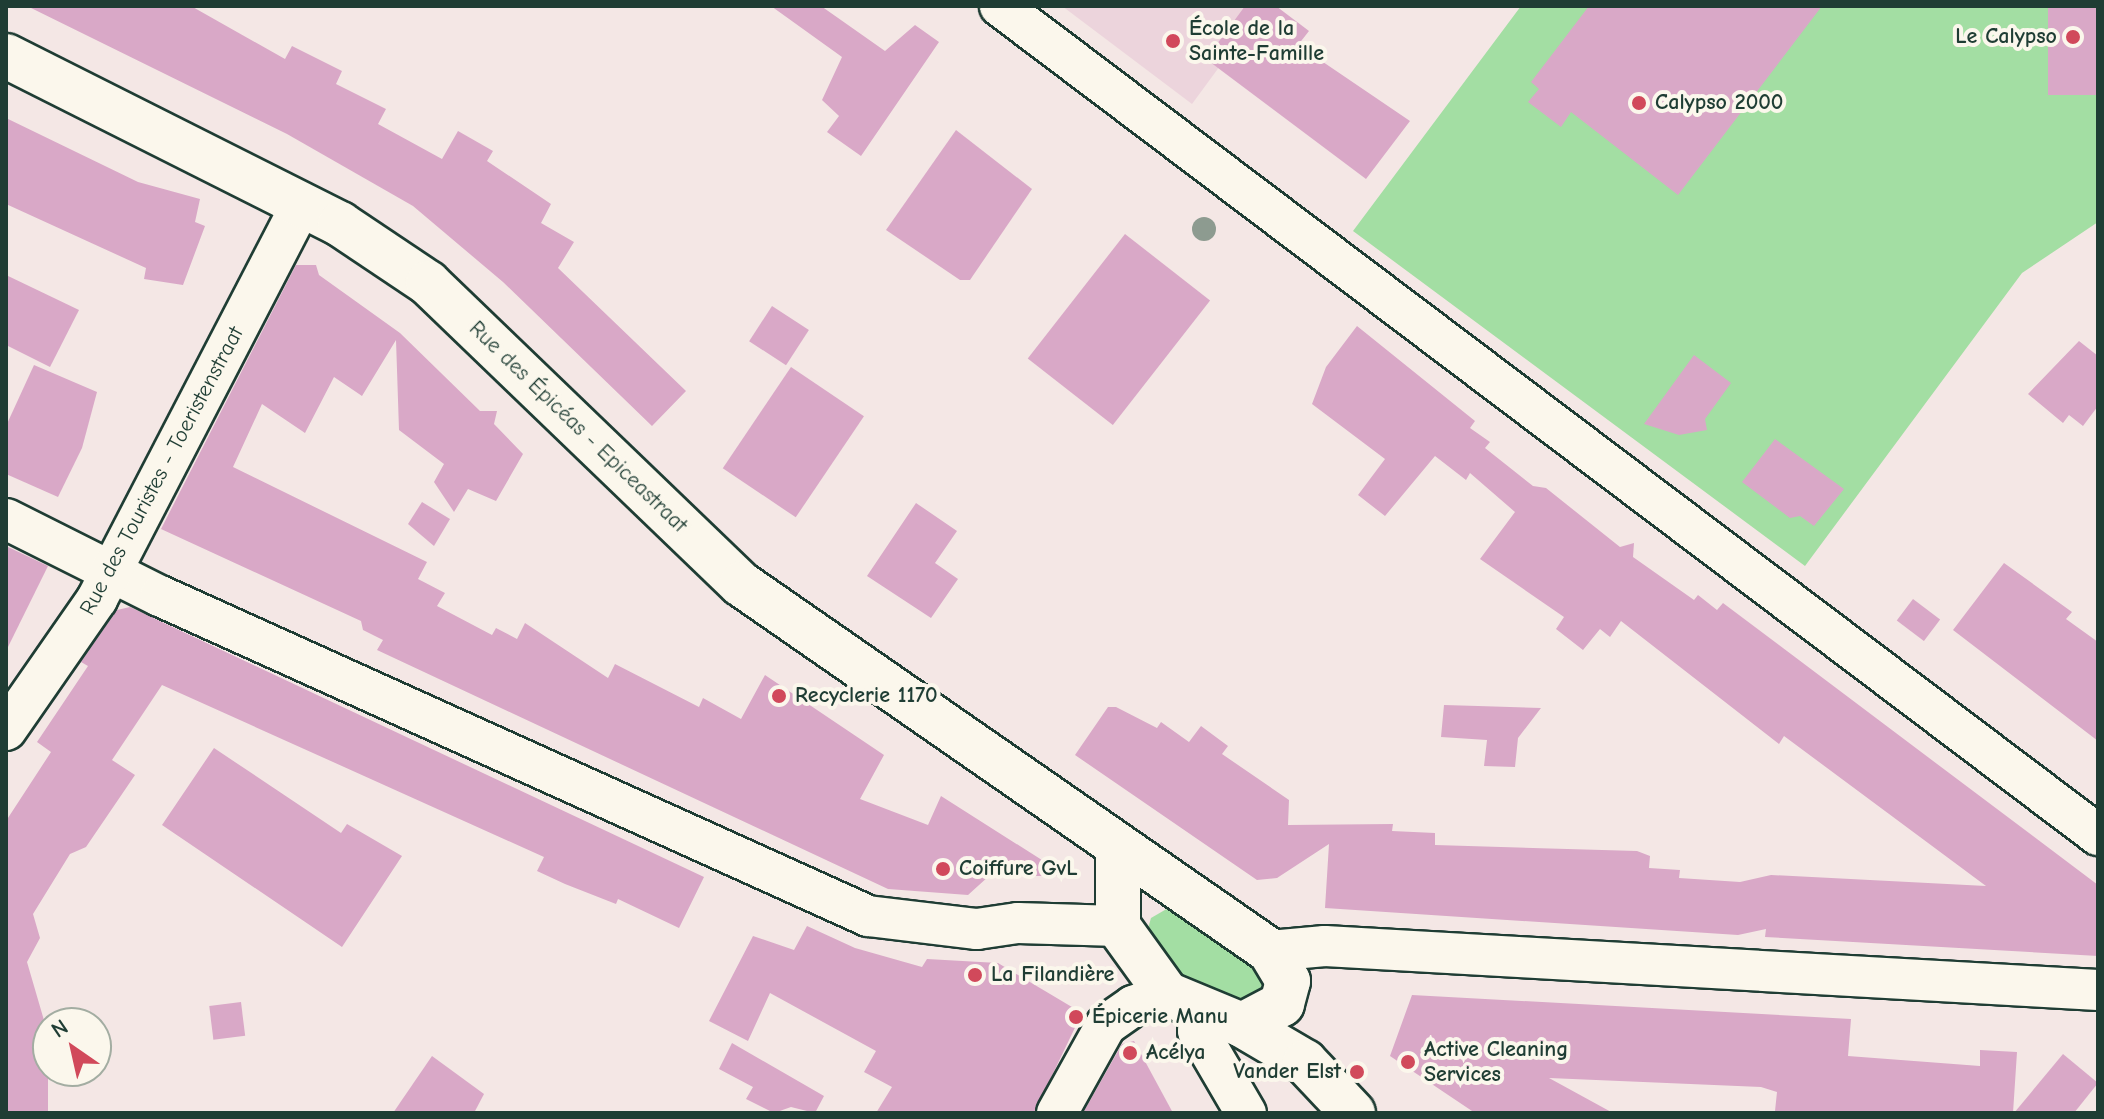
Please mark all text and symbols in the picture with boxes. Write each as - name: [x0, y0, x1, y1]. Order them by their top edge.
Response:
- place label: École de la Sainte-Famille: [1189, 15, 1324, 66]
- place label: Le Calypso: [1955, 24, 2057, 50]
- marker: Le Calypso: [2064, 28, 2082, 46]
- marker: École de la Sainte-Famille: [1164, 32, 1182, 50]
- place label: Calypso 2000: [1655, 90, 1783, 116]
- marker: Calypso 2000: [1630, 94, 1648, 112]
- street label: Rue des Épicéas - Epiceastraat: [463, 316, 693, 538]
- street label: Rue des Touristes - Toeristenstraat: [75, 322, 249, 620]
- place label: Recyclerie 1170: [795, 683, 938, 709]
- marker: Recyclerie 1170: [770, 687, 788, 705]
- place label: Coiffure GvL: [959, 856, 1077, 882]
- marker: Coiffure GvL: [934, 860, 952, 878]
- place label: La Filandière: [991, 962, 1114, 988]
- marker: La Filandière: [966, 966, 984, 984]
- place label: Épicerie Manu: [1092, 1004, 1228, 1030]
- north arrow: [32, 1007, 112, 1087]
- marker: Épicerie Manu: [1067, 1008, 1085, 1026]
- text: N: [46, 1014, 73, 1044]
- place label: Active Cleaning Services: [1424, 1036, 1568, 1088]
- place label: Acélya: [1146, 1040, 1205, 1066]
- marker: Acélya: [1121, 1044, 1139, 1062]
- marker: Active Cleaning Services: [1399, 1053, 1417, 1071]
- place label: Vander Elst: [1233, 1059, 1341, 1085]
- marker: Vander Elst: [1348, 1063, 1366, 1081]

